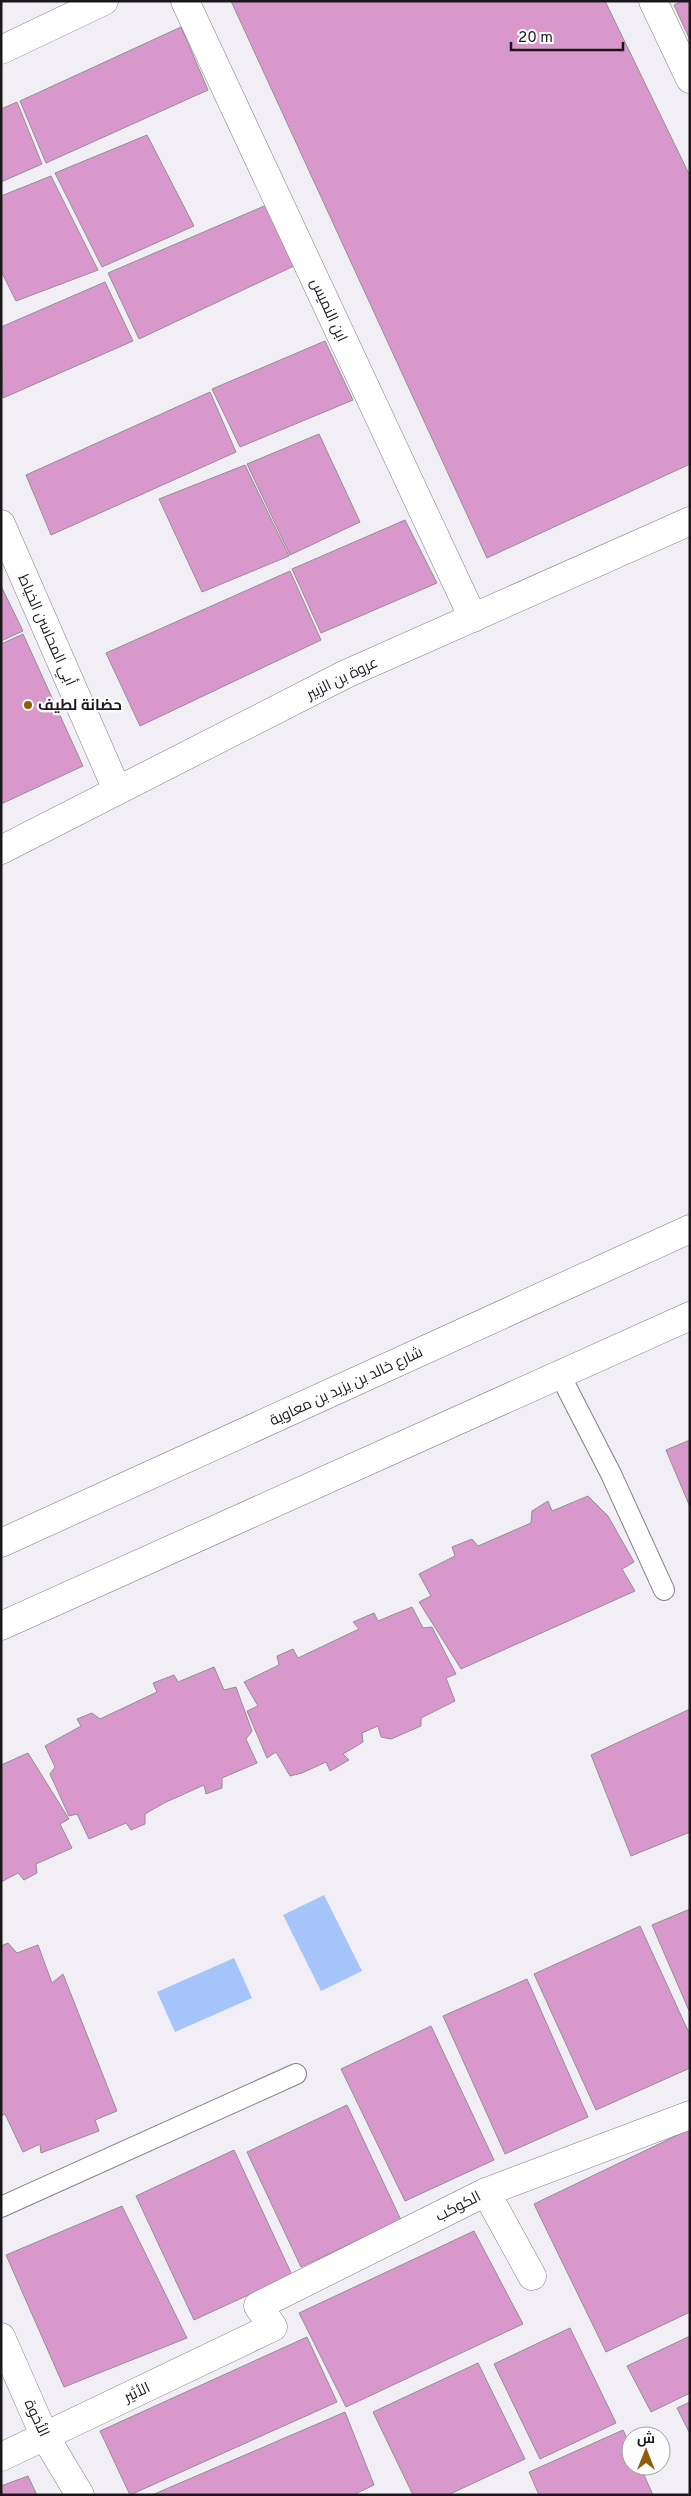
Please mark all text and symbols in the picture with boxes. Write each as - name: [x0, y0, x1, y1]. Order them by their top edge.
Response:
- scale bar: [511, 20, 624, 52]
- text: 20 m: [518, 29, 553, 48]
- street label: ابن النميس: [305, 276, 351, 345]
- street label: أبي المحاسن الخياط: [12, 571, 81, 690]
- street label: عروة بن الزبير: [303, 654, 382, 705]
- place label: حضانة لطيف: [38, 697, 122, 716]
- marker: حضانة لطيف: [22, 699, 34, 711]
- street label: شارع خالد بن يزيد بن معاوية: [267, 1344, 426, 1431]
- street label: الكوكب: [433, 2188, 485, 2227]
- street label: الأثير: [121, 2379, 154, 2408]
- street label: الأخوة: [19, 2397, 53, 2441]
- north arrow: [621, 2426, 671, 2476]
- text: ش: [637, 2430, 655, 2448]

